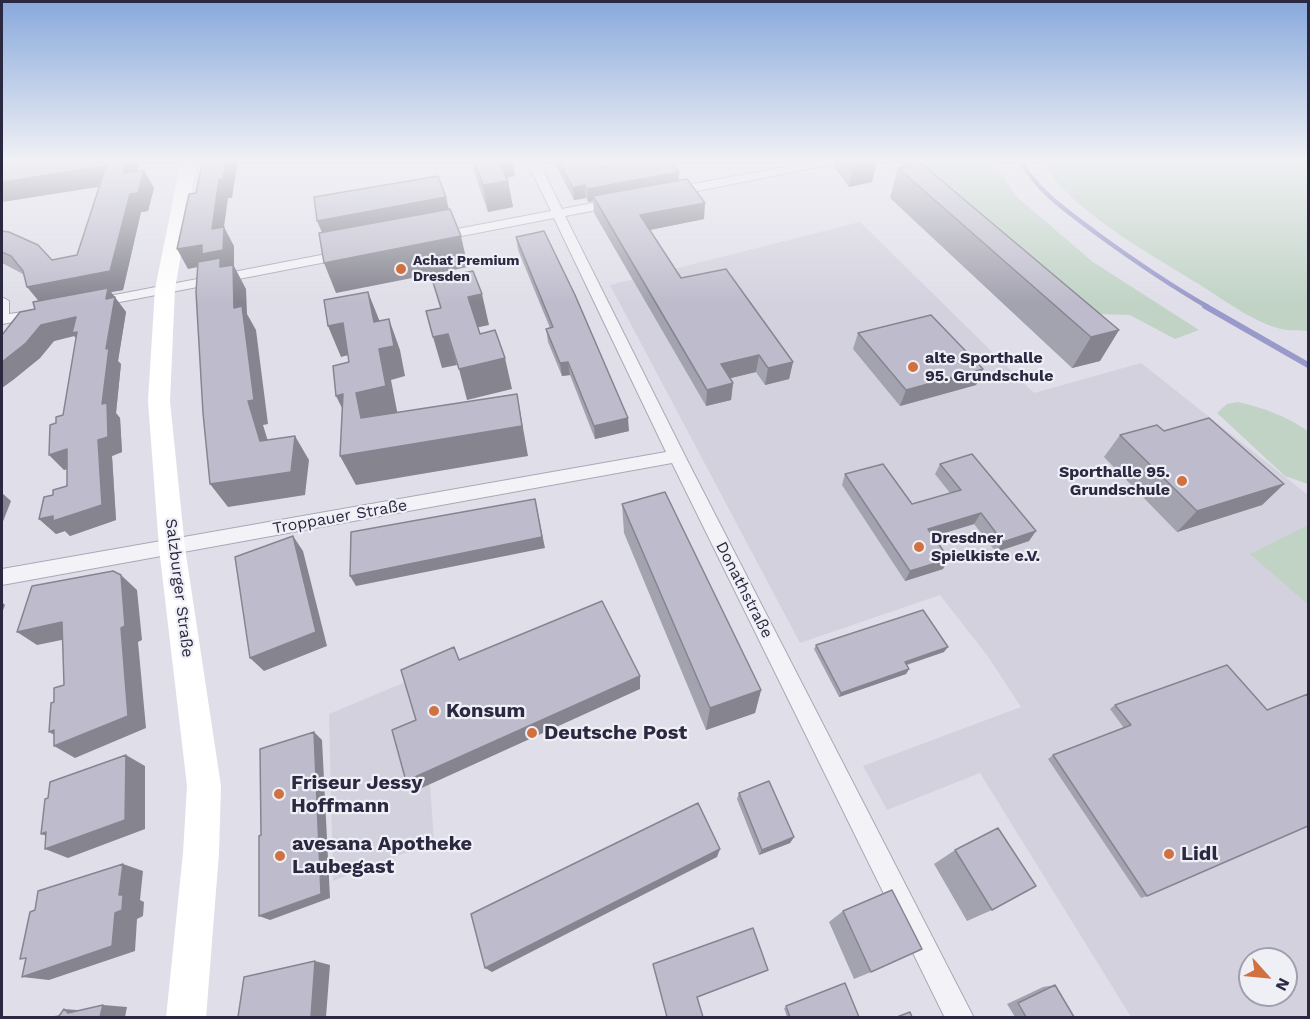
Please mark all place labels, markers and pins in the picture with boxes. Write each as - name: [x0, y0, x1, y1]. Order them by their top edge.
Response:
- place label: Achat Premium Dresden: [413, 253, 519, 286]
- marker: Achat Premium Dresden: [394, 262, 408, 276]
- place label: alte Sporthalle 95. Grundschule: [925, 348, 1053, 386]
- marker: alte Sporthalle 95. Grundschule: [906, 360, 920, 374]
- place label: Sporthalle 95. Grundschule: [1059, 462, 1170, 500]
- marker: Sporthalle 95. Grundschule: [1175, 474, 1189, 488]
- place label: Dresdner Spielkiste e.V.: [931, 528, 1040, 566]
- marker: Dresdner Spielkiste e.V.: [912, 540, 926, 554]
- place label: Konsum: [446, 699, 525, 723]
- marker: Konsum: [427, 704, 441, 718]
- place label: Deutsche Post: [544, 721, 687, 745]
- marker: Deutsche Post: [525, 726, 539, 740]
- place label: Friseur Jessy Hoffmann: [291, 771, 422, 818]
- marker: Friseur Jessy Hoffmann: [272, 787, 286, 801]
- place label: avesana Apotheke Laubegast: [292, 832, 472, 879]
- place label: Lidl: [1181, 842, 1218, 866]
- marker: Lidl: [1162, 847, 1176, 861]
- marker: avesana Apotheke Laubegast: [273, 849, 287, 863]

